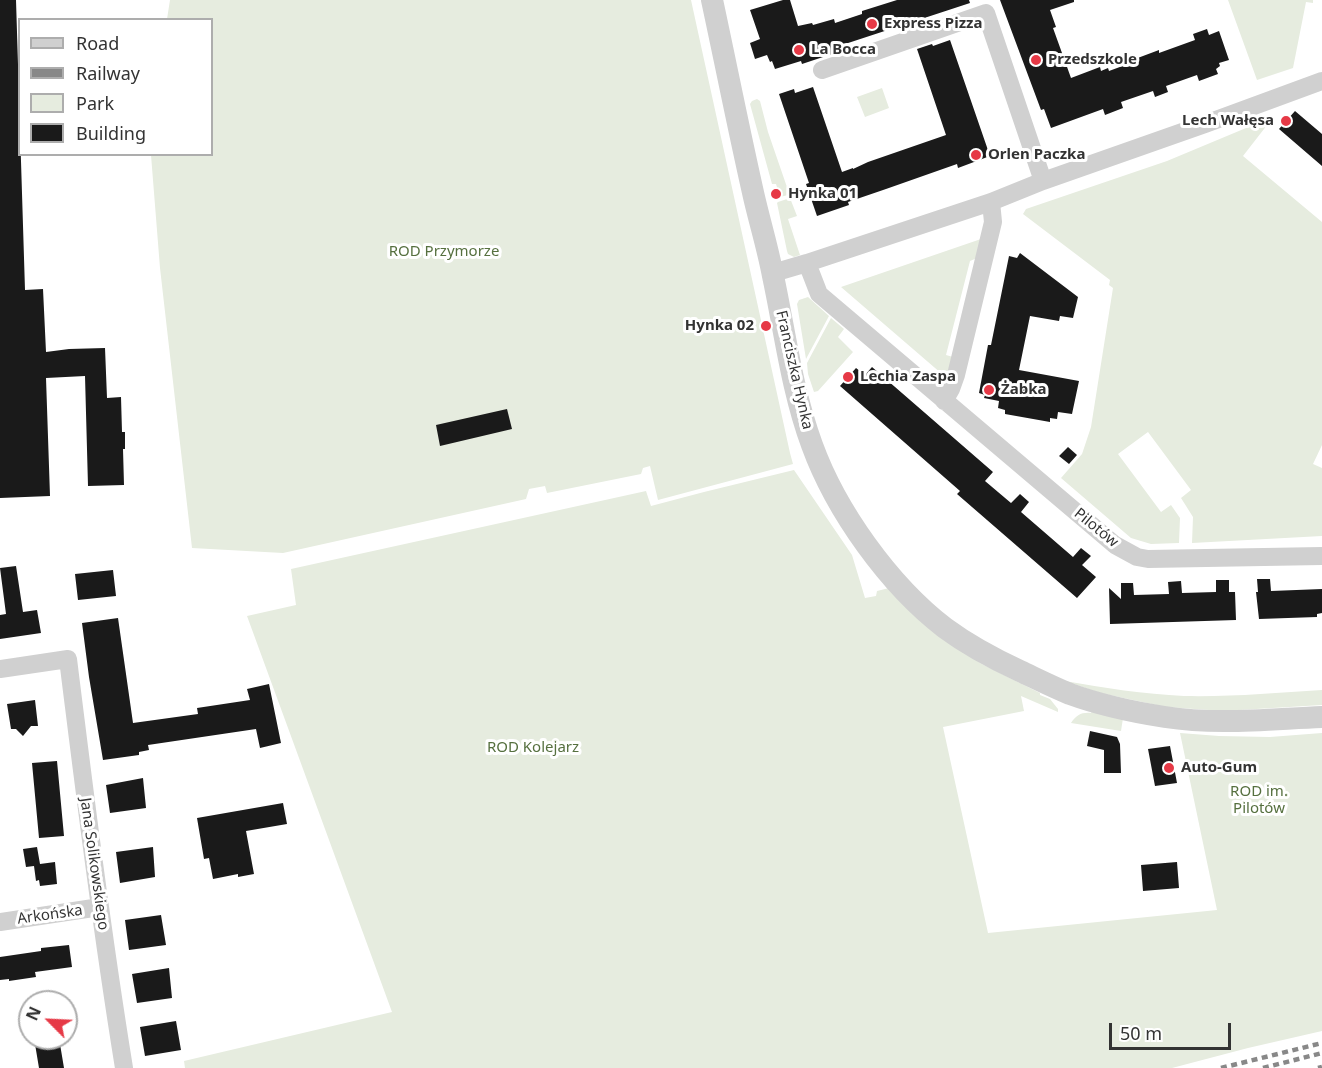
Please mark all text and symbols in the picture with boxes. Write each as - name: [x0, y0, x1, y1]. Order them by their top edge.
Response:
- place label: Express Pizza: [884, 15, 982, 33]
- marker: Express Pizza: [865, 17, 879, 31]
- legend: [18, 18, 213, 156]
- text: Road: [76, 31, 119, 55]
- place label: La Bocca: [811, 41, 876, 59]
- marker: La Bocca: [792, 43, 806, 57]
- place label: Przedszkole: [1048, 51, 1137, 69]
- marker: Przedszkole: [1029, 53, 1043, 67]
- text: Railway: [76, 61, 140, 85]
- text: Park: [76, 91, 114, 115]
- place label: Lech Wałęsa: [1182, 112, 1274, 130]
- marker: Lech Wałęsa: [1279, 114, 1293, 128]
- text: Building: [76, 121, 146, 145]
- place label: Orlen Paczka: [988, 146, 1085, 164]
- marker: Orlen Paczka: [969, 148, 983, 162]
- place label: Hynka 01: [788, 185, 857, 203]
- marker: Hynka 01: [769, 187, 783, 201]
- park label: ROD Przymorze: [389, 243, 499, 261]
- street label: Franciszka Hynka: [772, 309, 816, 431]
- place label: Hynka 02: [685, 317, 754, 335]
- marker: Hynka 02: [759, 319, 773, 333]
- place label: Lechia Zaspa: [860, 368, 956, 386]
- marker: Lechia Zaspa: [841, 370, 855, 384]
- place label: Żabka: [1001, 381, 1046, 399]
- marker: Żabka: [982, 383, 996, 397]
- street label: Pilotów: [1070, 505, 1122, 551]
- park label: ROD Kolejarz: [487, 739, 579, 757]
- place label: Auto-Gum: [1181, 759, 1257, 777]
- marker: Auto-Gum: [1162, 761, 1176, 775]
- park label: ROD im. Pilotów: [1230, 783, 1288, 818]
- street label: Jana Solikowskiego: [76, 797, 112, 931]
- street label: Arkońska: [16, 902, 84, 928]
- north arrow: [18, 990, 78, 1050]
- text: N: [21, 1003, 46, 1024]
- scale bar: [1112, 1011, 1234, 1049]
- text: 50 m: [1120, 1021, 1162, 1045]

